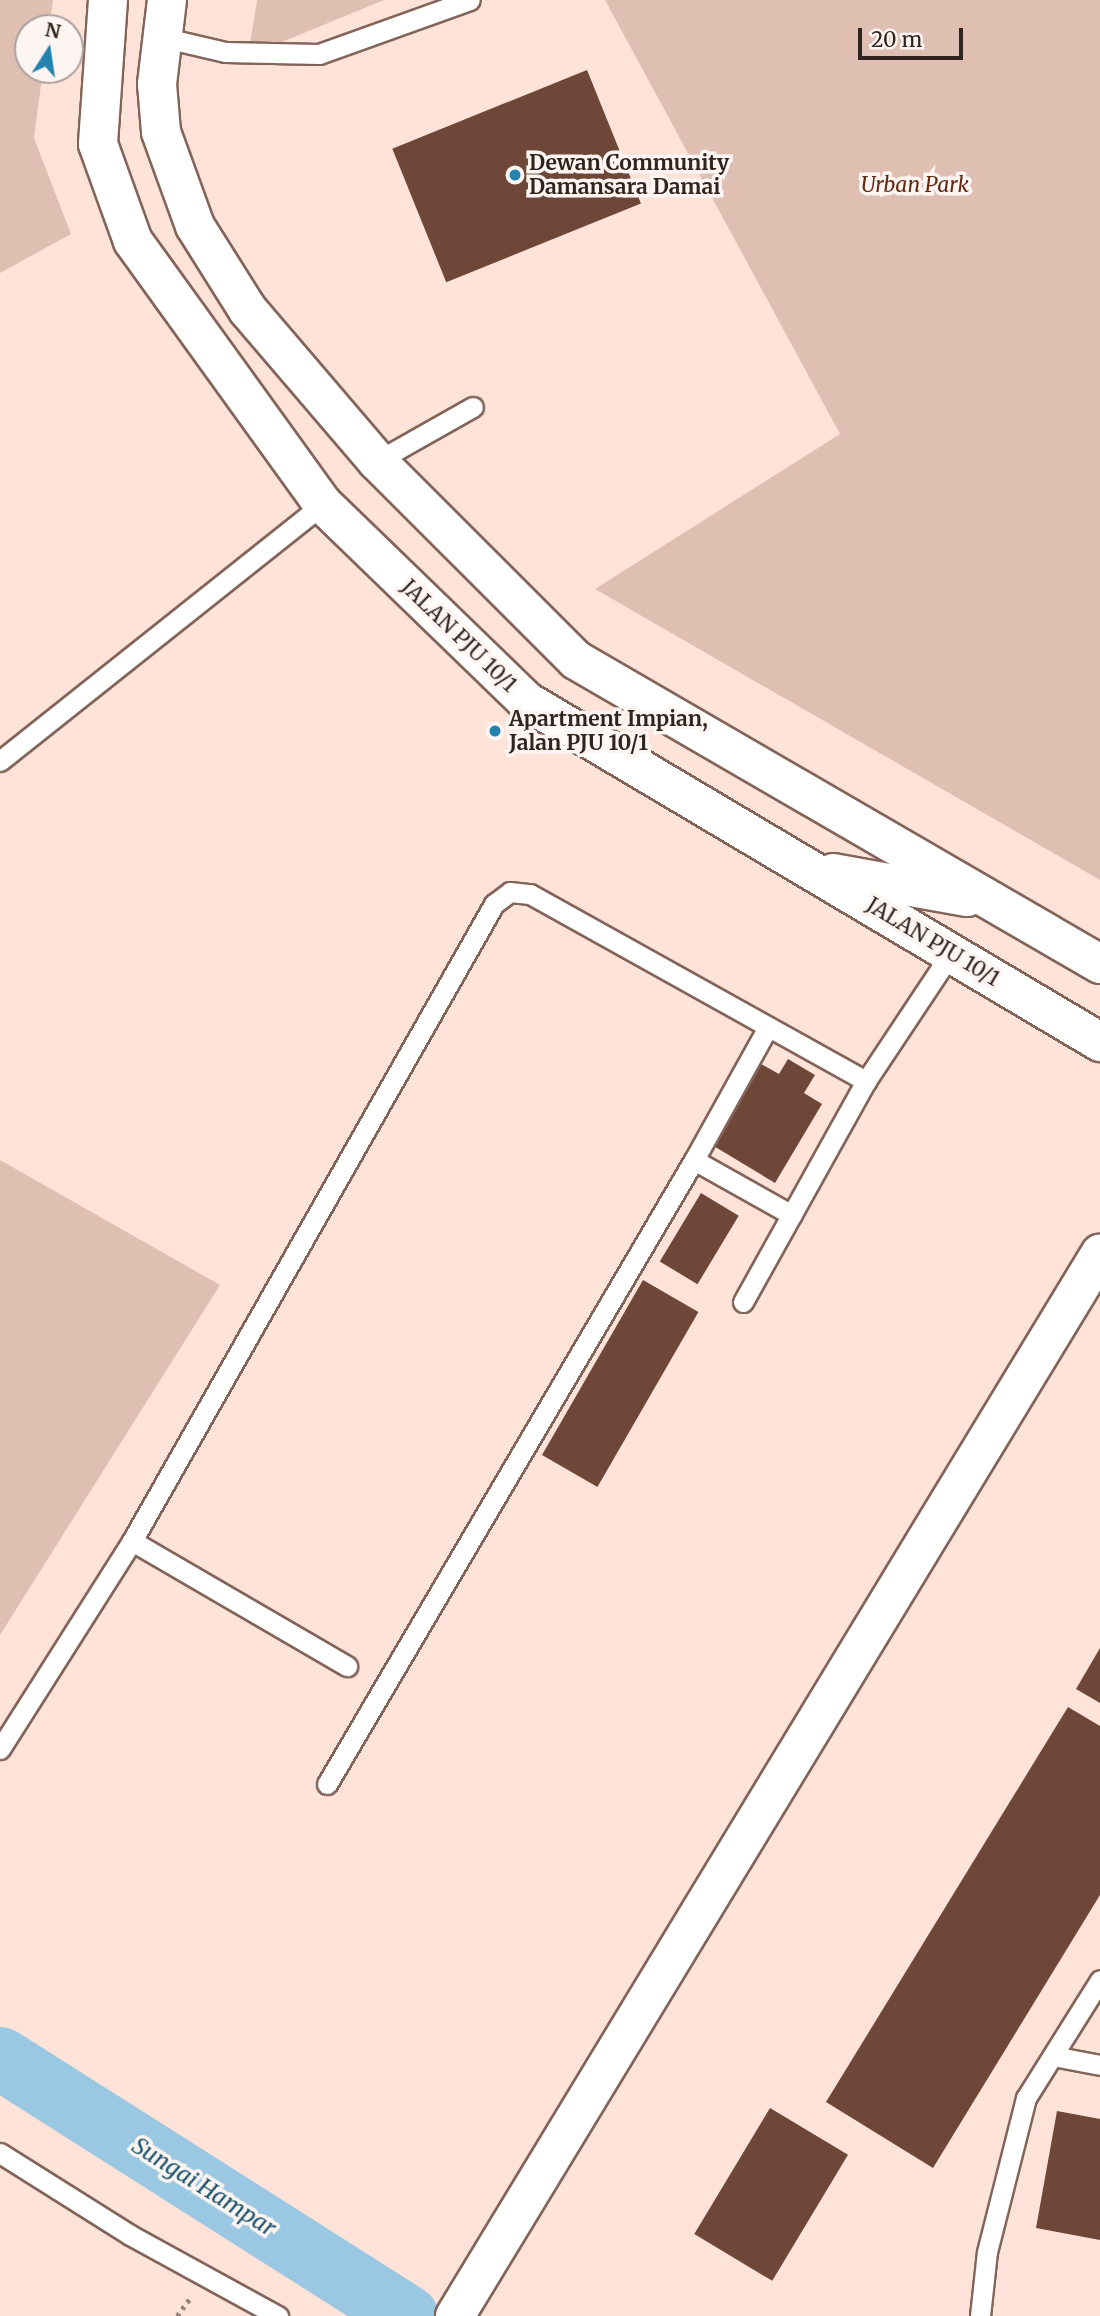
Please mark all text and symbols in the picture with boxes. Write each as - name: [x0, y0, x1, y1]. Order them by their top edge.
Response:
- north arrow: [14, 14, 84, 84]
- scale bar: [862, 14, 967, 58]
- text: N: [43, 17, 63, 44]
- text: 20 m: [871, 26, 922, 53]
- place label: Dewan Community Damansara Damai: [529, 150, 729, 200]
- marker: Dewan Community Damansara Damai: [507, 167, 523, 183]
- park label: Urban Park: [861, 172, 969, 198]
- street label: JALAN PJU 10/1: [396, 574, 522, 698]
- place label: Apartment Impian, Jalan PJU 10/1: [509, 706, 708, 756]
- marker: Apartment Impian, Jalan PJU 10/1: [487, 723, 503, 739]
- street label: JALAN PJU 10/1: [862, 892, 1004, 992]
- water label: Sungai Hampar: [127, 2132, 281, 2242]

